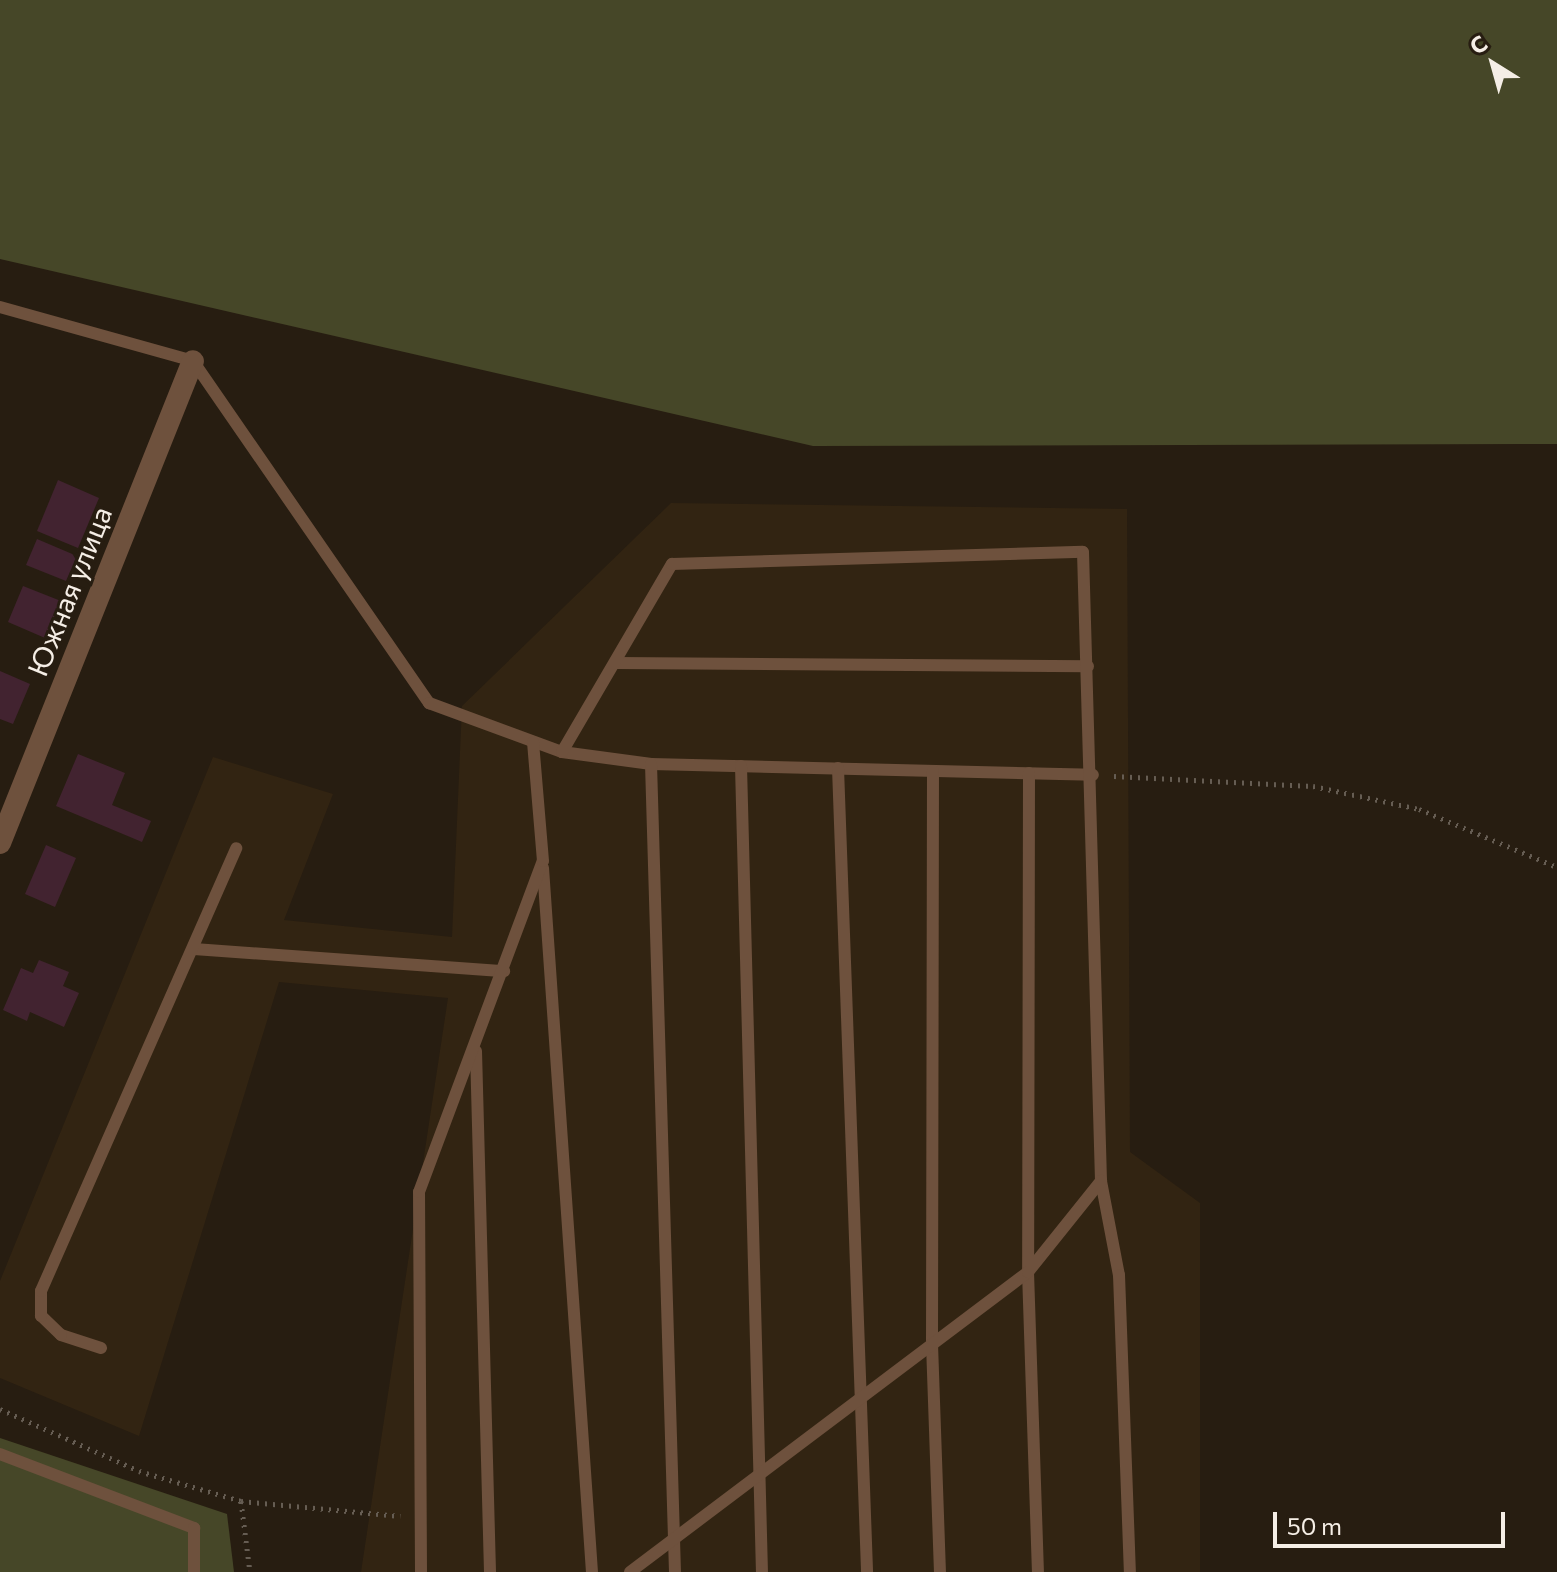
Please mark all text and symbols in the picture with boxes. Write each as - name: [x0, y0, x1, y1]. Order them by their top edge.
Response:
- north arrow: [1453, 24, 1533, 104]
- text: С: [1464, 29, 1492, 60]
- street label: Южная улица: [20, 501, 118, 681]
- scale bar: [1277, 1496, 1509, 1546]
- text: 50 m: [1287, 1511, 1342, 1540]

